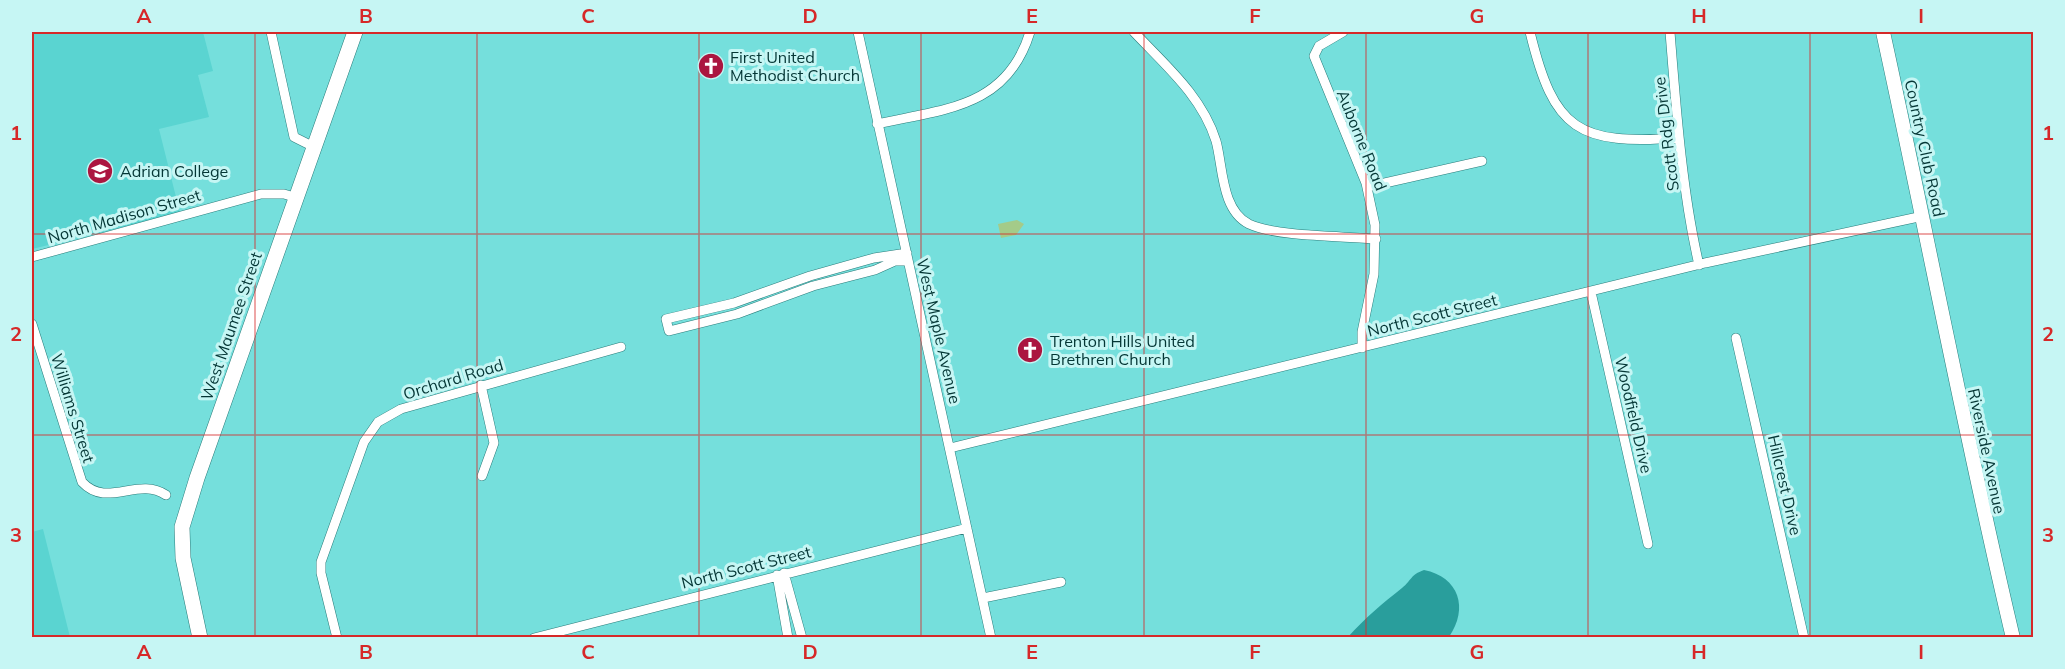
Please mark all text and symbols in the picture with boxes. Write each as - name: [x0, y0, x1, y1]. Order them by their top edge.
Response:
- text: A: [137, 3, 152, 28]
- text: B: [359, 3, 373, 28]
- text: C: [581, 3, 595, 28]
- text: D: [802, 3, 818, 28]
- text: E: [1026, 3, 1038, 28]
- text: F: [1249, 3, 1261, 28]
- text: G: [1470, 3, 1484, 28]
- text: H: [1691, 3, 1707, 28]
- text: I: [1918, 3, 1924, 28]
- place label: First United Methodist Church: [730, 47, 860, 85]
- church icon: First United Methodist Church: [696, 51, 726, 81]
- street label: Scott Rdg Drive: [1649, 76, 1683, 192]
- street label: Country Club Road: [1901, 78, 1949, 218]
- street label: Auborne Road: [1333, 87, 1391, 193]
- text: 1: [10, 120, 22, 145]
- text: 1: [2042, 120, 2054, 145]
- school or university icon: Adrian College: [85, 156, 115, 186]
- place label: Adrian College: [120, 161, 228, 181]
- street label: North Madison Street: [45, 184, 203, 247]
- street label: West Maumee Street: [196, 249, 266, 403]
- street label: West Maple Avenue: [913, 256, 965, 406]
- street label: North Scott Street: [1365, 289, 1499, 341]
- text: 2: [10, 321, 22, 346]
- text: 2: [2042, 321, 2054, 346]
- place label: Trenton Hills United Brethren Church: [1050, 331, 1195, 369]
- church icon: Trenton Hills United Brethren Church: [1015, 335, 1045, 365]
- street label: Williams Street: [47, 351, 99, 465]
- street label: Orchard Road: [401, 354, 505, 404]
- street label: Woodfield Drive: [1611, 355, 1657, 475]
- street label: Riverside Avenue: [1964, 386, 2010, 516]
- street label: Hillcrest Drive: [1764, 433, 1806, 537]
- text: 3: [10, 522, 22, 547]
- text: 3: [2042, 522, 2054, 547]
- street label: North Scott Street: [679, 541, 813, 593]
- text: A: [137, 639, 152, 664]
- text: B: [359, 639, 373, 664]
- text: C: [581, 639, 595, 664]
- text: D: [802, 639, 818, 664]
- text: E: [1026, 639, 1038, 664]
- text: F: [1249, 639, 1261, 664]
- text: G: [1470, 639, 1484, 664]
- text: H: [1691, 639, 1707, 664]
- text: I: [1918, 639, 1924, 664]

